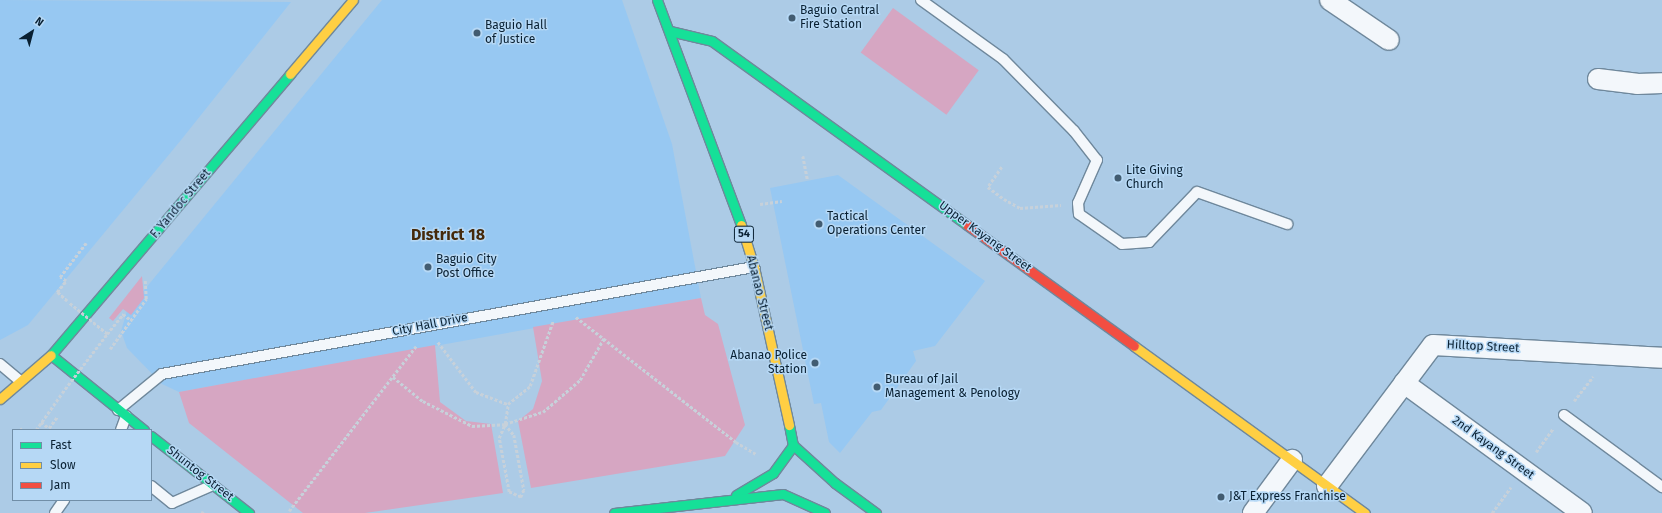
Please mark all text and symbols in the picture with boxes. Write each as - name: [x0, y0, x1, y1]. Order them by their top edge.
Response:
- place label: Baguio Central Fire Station: [800, 4, 879, 32]
- north arrow: [12, 12, 52, 52]
- marker: Baguio Central Fire Station: [787, 13, 797, 23]
- text: N: [33, 14, 46, 29]
- place label: Baguio Hall of Justice: [485, 19, 547, 47]
- marker: Baguio Hall of Justice: [472, 28, 482, 38]
- place label: Lite Giving Church: [1126, 164, 1183, 192]
- street label: F. Yandoc Street: [148, 166, 214, 242]
- marker: Lite Giving Church: [1113, 173, 1123, 183]
- street label: Upper Kayang Street: [936, 199, 1034, 275]
- place label: Tactical Operations Center: [827, 210, 926, 238]
- marker: Tactical Operations Center: [814, 219, 824, 229]
- district label: District 18: [411, 225, 485, 245]
- road number: 54: [733, 225, 755, 243]
- place label: Baguio City Post Office: [436, 253, 497, 281]
- street label: Abanao Street: [743, 254, 775, 332]
- marker: Baguio City Post Office: [423, 262, 433, 272]
- street label: City Hall Drive: [391, 311, 469, 339]
- street label: Hilltop Street: [1446, 338, 1520, 356]
- place label: Abanao Police Station: [730, 349, 807, 377]
- marker: Abanao Police Station: [810, 358, 820, 368]
- place label: Bureau of Jail Management & Penology: [885, 373, 1020, 401]
- marker: Bureau of Jail Management & Penology: [872, 382, 882, 392]
- street label: 2nd Kayang Street: [1449, 413, 1537, 483]
- legend: [12, 429, 152, 501]
- text: Fast: [50, 438, 72, 452]
- street label: Shuntog Street: [164, 443, 236, 505]
- text: Slow: [50, 458, 76, 472]
- text: Jam: [50, 478, 70, 492]
- place label: J&T Express Franchise: [1229, 490, 1346, 504]
- marker: J&T Express Franchise: [1216, 492, 1226, 502]

